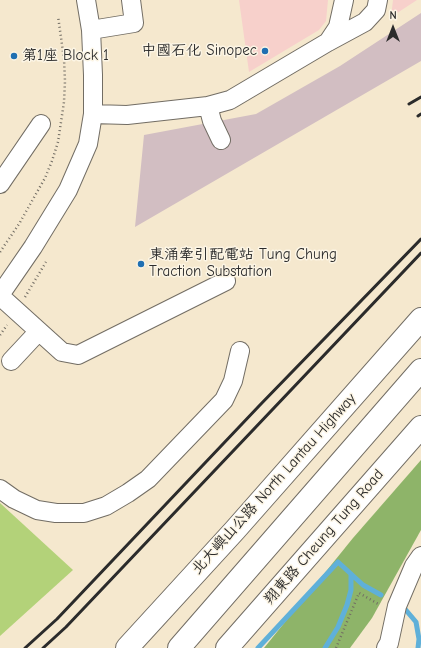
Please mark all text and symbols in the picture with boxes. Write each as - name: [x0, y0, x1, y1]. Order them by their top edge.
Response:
- north arrow: [373, 8, 413, 48]
- text: N: [389, 9, 397, 22]
- place label: 中國石化 Sinopec: [141, 42, 257, 60]
- marker: 中國石化 Sinopec: [260, 46, 270, 56]
- place label: 第1座 Block 1: [22, 47, 109, 65]
- marker: 第1座 Block 1: [9, 51, 19, 61]
- place label: 東涌牽引配電站 Tung Chung Traction Substation: [149, 246, 337, 281]
- marker: 東涌牽引配電站 Tung Chung Traction Substation: [136, 259, 146, 269]
- street label: 北大嶼山公路 North Lantau Highway: [188, 390, 360, 578]
- street label: 翔東路 Cheung Tung Road: [261, 466, 387, 608]

